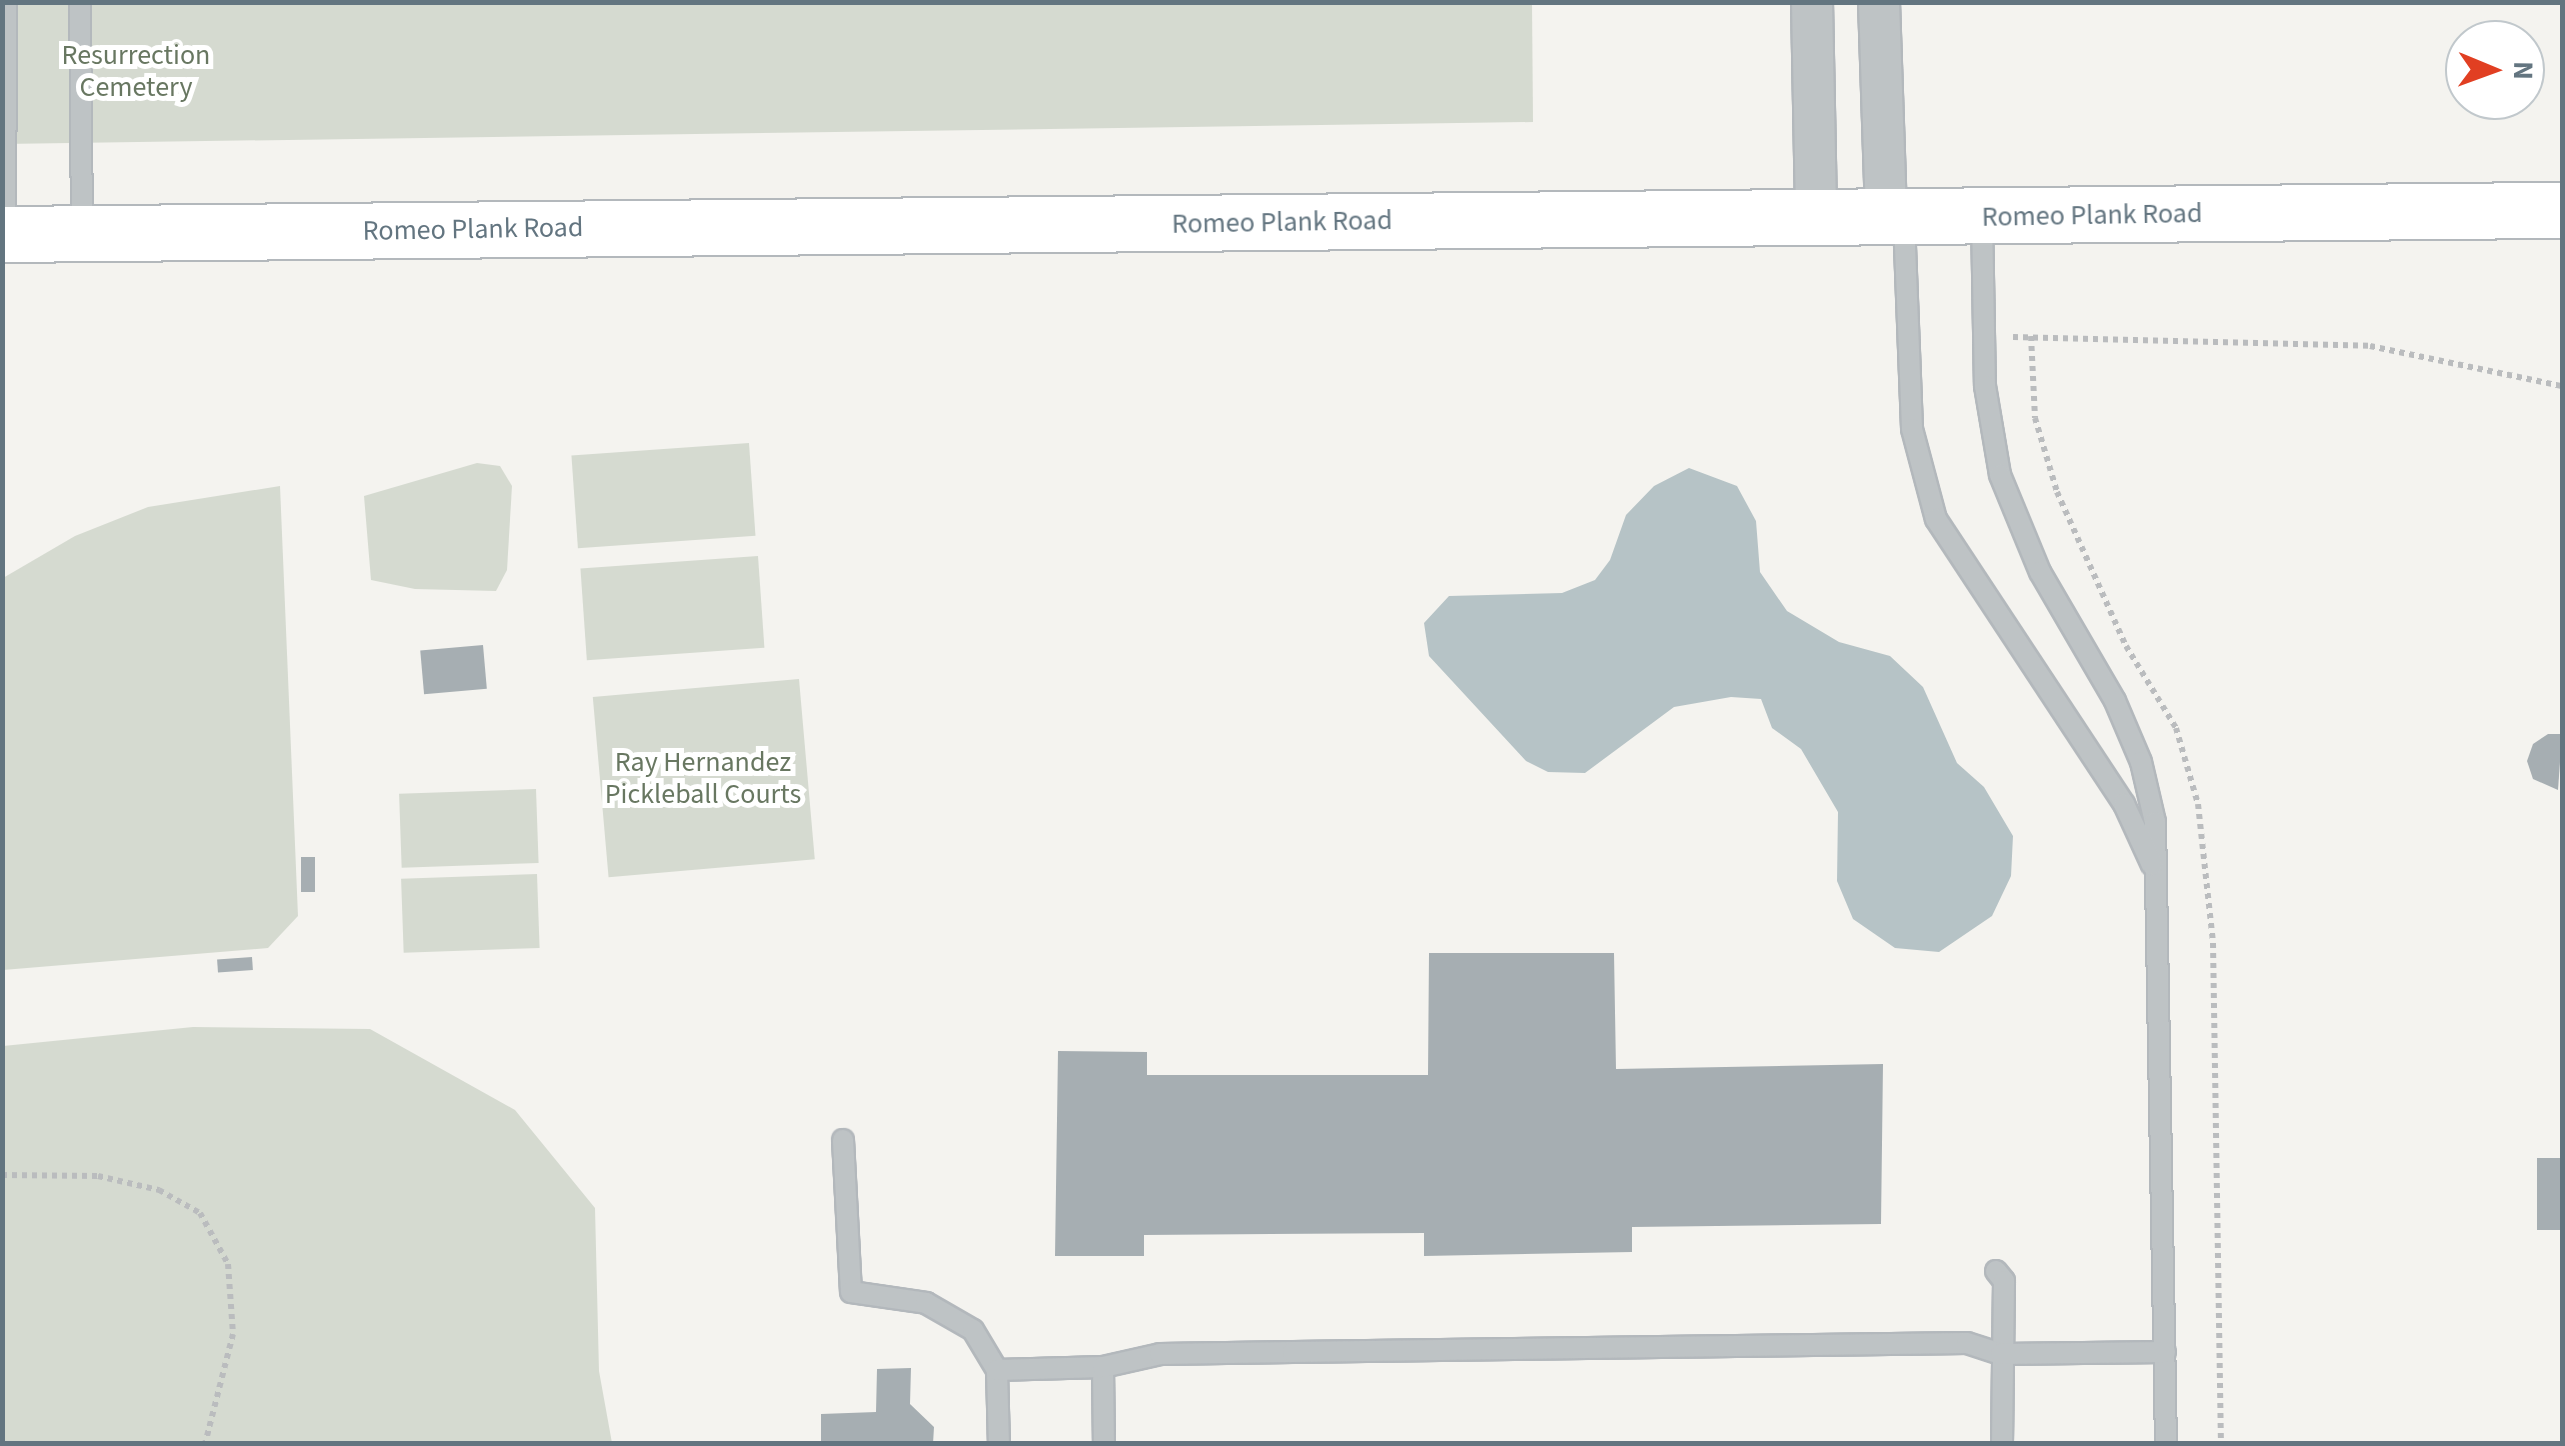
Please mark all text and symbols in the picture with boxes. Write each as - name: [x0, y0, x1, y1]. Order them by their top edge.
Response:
- north arrow: [2445, 20, 2545, 120]
- park label: Resurrection Cemetery: [62, 38, 210, 104]
- text: N: [2503, 61, 2543, 80]
- street label: Romeo Plank Road: [1981, 196, 2203, 234]
- street label: Romeo Plank Road: [1171, 203, 1393, 241]
- street label: Romeo Plank Road: [362, 210, 584, 248]
- park label: Ray Hernandez Pickleball Courts: [605, 745, 801, 811]

